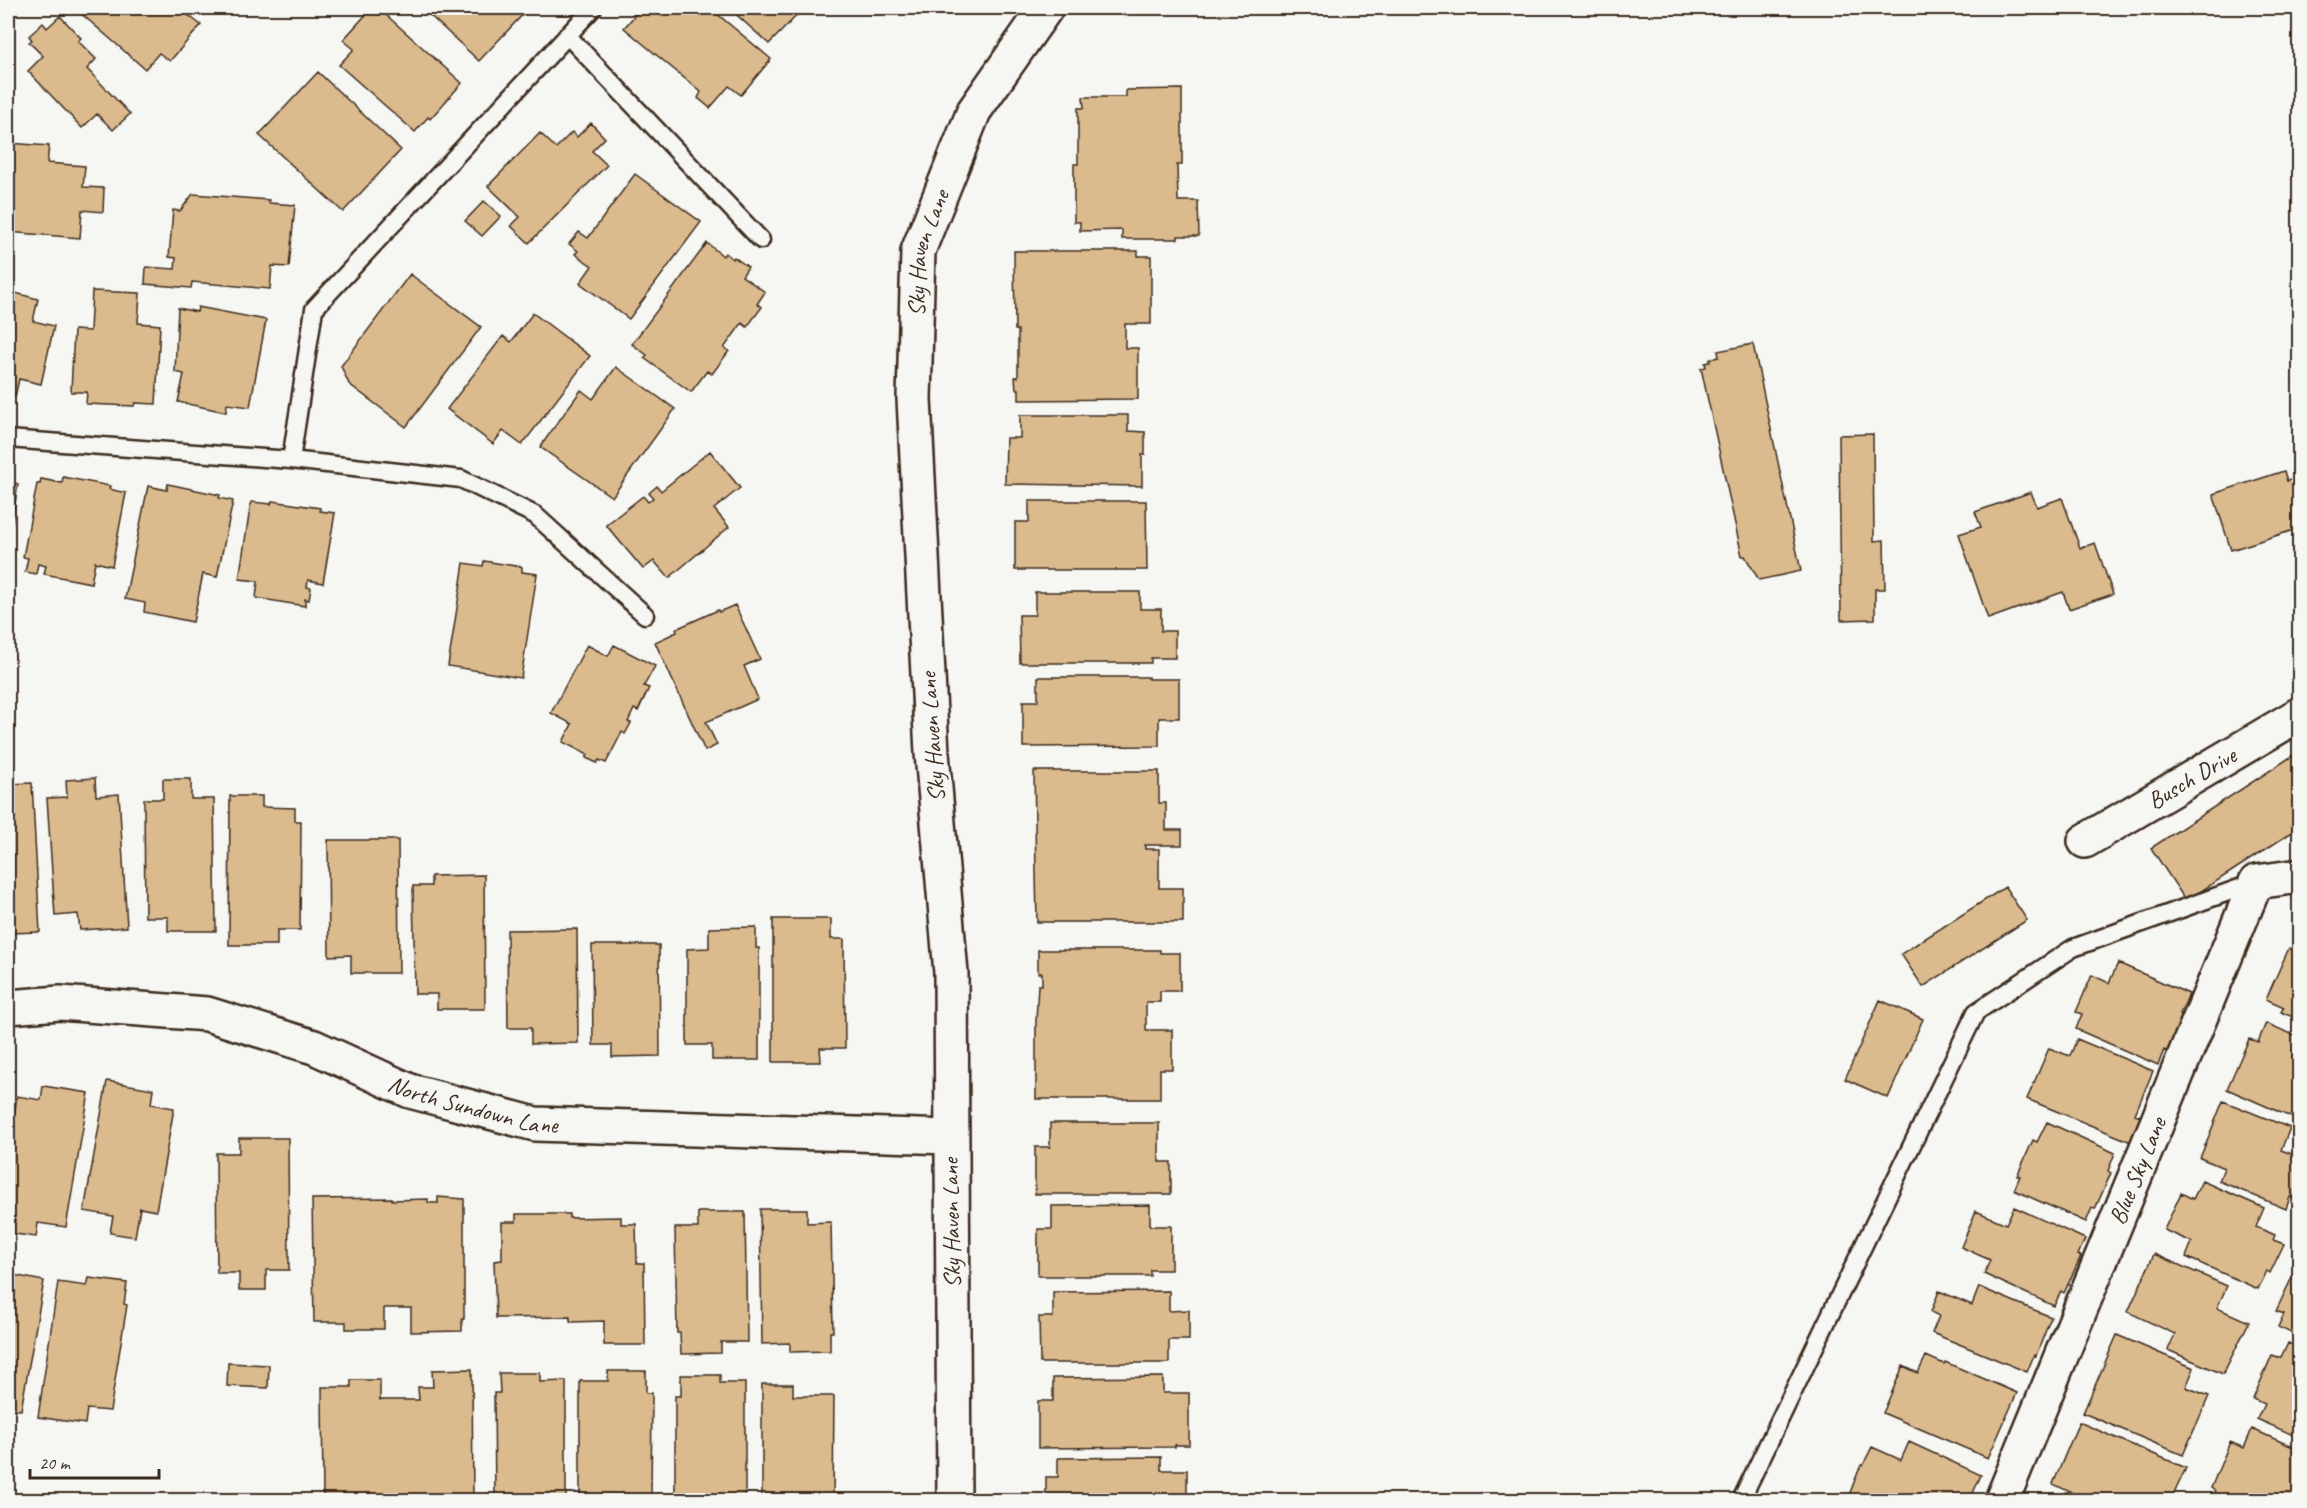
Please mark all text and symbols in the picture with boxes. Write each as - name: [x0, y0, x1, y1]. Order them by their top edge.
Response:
- street label: Sky Haven Lane: [901, 183, 957, 317]
- street label: Sky Haven Lane: [912, 669, 951, 803]
- street label: Busch Drive: [2142, 739, 2243, 816]
- street label: North Sundown Lane: [384, 1068, 560, 1140]
- street label: Blue Sky Lane: [2102, 1111, 2174, 1229]
- street label: Sky Haven Lane: [935, 1156, 967, 1288]
- scale bar: [30, 1442, 159, 1480]
- text: 20 m: [39, 1452, 72, 1474]

